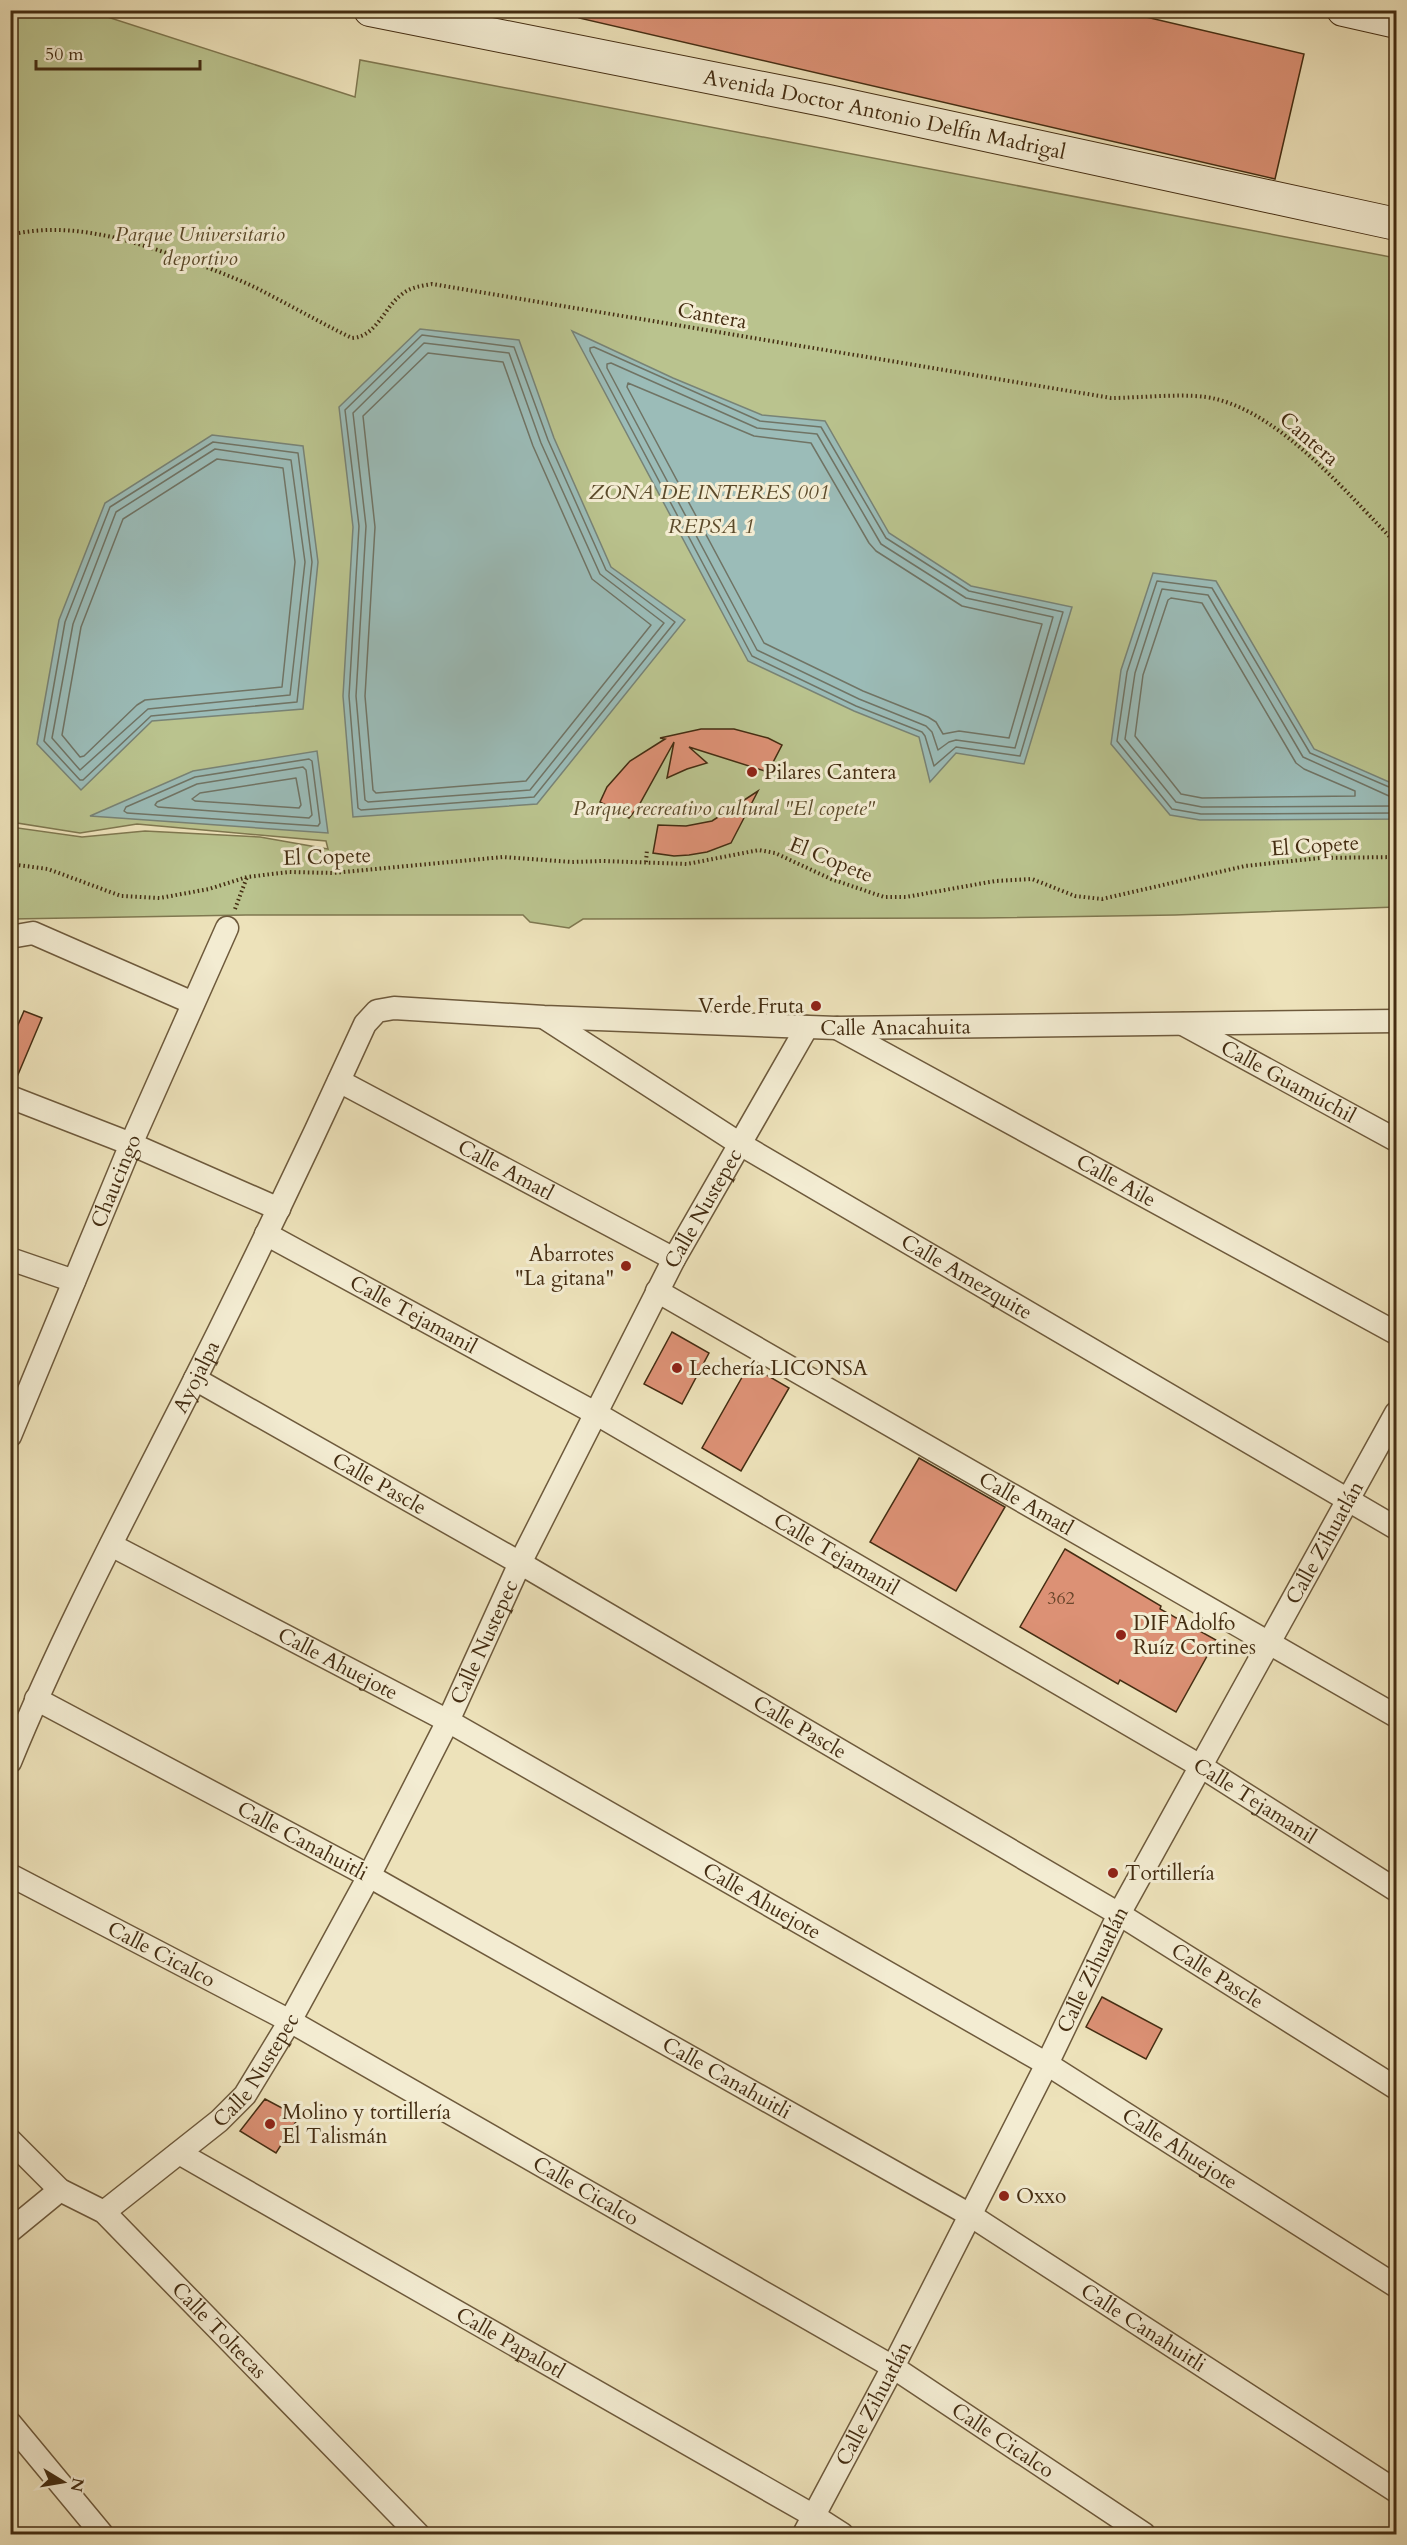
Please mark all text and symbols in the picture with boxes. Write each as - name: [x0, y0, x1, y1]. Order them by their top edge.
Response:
- scale bar: [36, 33, 200, 71]
- text: 50 m: [45, 42, 84, 67]
- street label: Avenida Doctor Antonio Delfín Madrigal: [701, 62, 1068, 167]
- park label: Parque Universitario deportivo: [115, 220, 285, 273]
- street label: Cantera: [675, 296, 749, 336]
- street label: Cantera: [1273, 405, 1345, 473]
- park label: ZONA DE INTERES 001: [589, 478, 829, 507]
- park label: REPSA 1: [668, 512, 754, 541]
- place label: Pilares Cantera: [764, 758, 897, 787]
- marker: Pilares Cantera: [745, 765, 759, 779]
- park label: Parque recreativo cultural "El copete": [573, 794, 876, 823]
- street label: El Copete: [1270, 828, 1360, 864]
- street label: El Copete: [785, 830, 877, 890]
- street label: El Copete: [282, 841, 372, 873]
- place label: Verde Fruta: [698, 992, 804, 1021]
- marker: Verde Fruta: [809, 999, 823, 1013]
- street label: Calle Anacahuita: [820, 1012, 971, 1043]
- street label: Calle Guamúchil: [1216, 1033, 1361, 1130]
- street label: Chaucingo: [83, 1130, 148, 1232]
- street label: Calle Amatl: [453, 1132, 559, 1207]
- street label: Calle Nustepec: [657, 1143, 749, 1273]
- street label: Calle Aile: [1071, 1147, 1161, 1214]
- street label: Calle Amezquite: [896, 1227, 1038, 1327]
- place label: Abarrotes "La gitana": [515, 1240, 614, 1293]
- marker: Abarrotes "La gitana": [619, 1259, 633, 1273]
- street label: Calle Tejamanil: [345, 1268, 482, 1361]
- street label: Ayojalpa: [166, 1335, 227, 1418]
- place label: Lechería LICONSA: [689, 1354, 868, 1383]
- marker: Lechería LICONSA: [670, 1361, 684, 1375]
- street label: Calle Pascle: [327, 1445, 432, 1522]
- street label: Calle Amatl: [974, 1465, 1079, 1542]
- street label: Calle Zihuatlán: [1279, 1475, 1370, 1609]
- street label: Calle Tejamanil: [768, 1506, 905, 1602]
- street label: Calle Nustepec: [443, 1575, 525, 1709]
- house number: 362: [1047, 1586, 1075, 1611]
- place label: DIF Adolfo Ruíz Cortines: [1133, 1609, 1256, 1662]
- street label: Calle Ahuejote: [273, 1620, 403, 1707]
- marker: DIF Adolfo Ruíz Cortines: [1114, 1628, 1128, 1642]
- street label: Calle Pascle: [748, 1688, 852, 1766]
- street label: Calle Tejamanil: [1188, 1751, 1322, 1851]
- street label: Calle Canahuitli: [232, 1794, 373, 1887]
- street label: Calle Ahuejote: [697, 1855, 826, 1946]
- place label: Tortillería: [1125, 1859, 1215, 1888]
- marker: Tortillería: [1106, 1866, 1120, 1880]
- street label: Calle Zihuatlán: [1050, 1901, 1135, 2038]
- street label: Calle Cicalco: [103, 1914, 221, 1994]
- street label: Calle Pascle: [1166, 1936, 1269, 2016]
- street label: Calle Nustepec: [206, 2008, 306, 2134]
- street label: Calle Canahuitli: [657, 2030, 797, 2126]
- place label: Molino y tortillería El Talismán: [282, 2098, 451, 2151]
- street label: Calle Ahuejote: [1116, 2101, 1243, 2196]
- marker: Molino y tortillería El Talismán: [263, 2117, 277, 2131]
- street label: Calle Cicalco: [528, 2149, 644, 2233]
- place label: Oxxo: [1016, 2182, 1066, 2211]
- marker: Oxxo: [997, 2189, 1011, 2203]
- street label: Calle Toltecas: [165, 2275, 273, 2385]
- street label: Calle Canahuitli: [1075, 2276, 1212, 2379]
- street label: Calle Papalotl: [451, 2300, 571, 2385]
- street label: Calle Zihuatlán: [829, 2336, 918, 2471]
- street label: Calle Cicalco: [946, 2395, 1060, 2485]
- north arrow: [33, 2452, 93, 2512]
- text: N: [65, 2476, 89, 2494]

